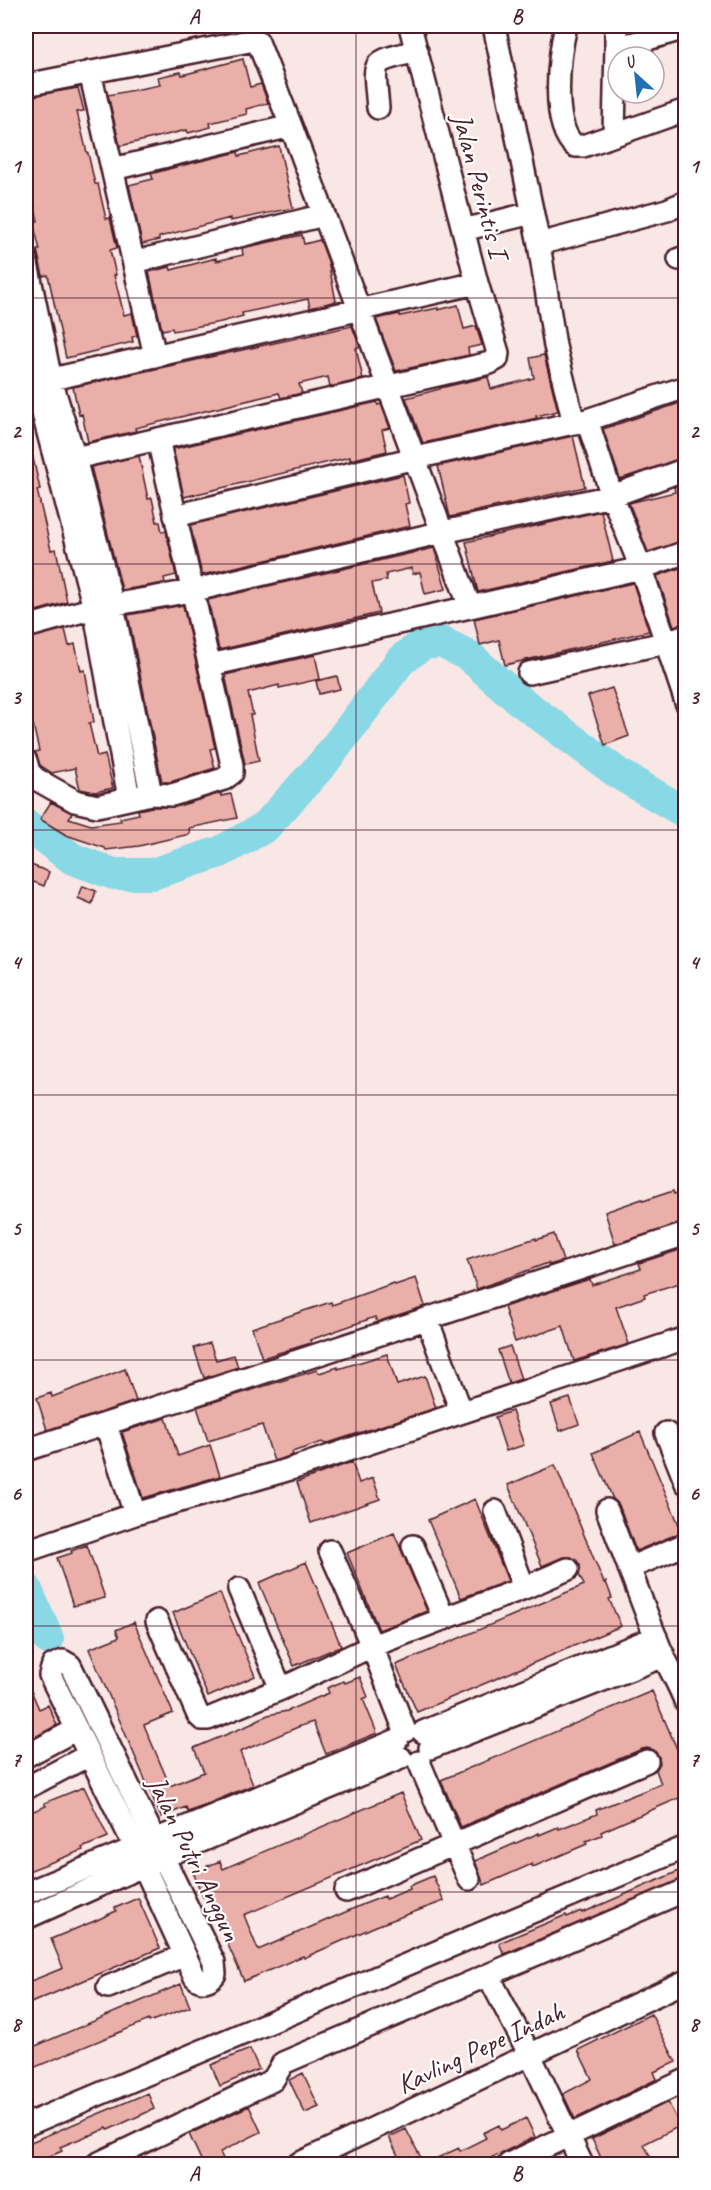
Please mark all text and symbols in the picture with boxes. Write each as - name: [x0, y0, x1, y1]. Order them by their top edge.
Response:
- text: A: [189, 4, 201, 29]
- text: B: [512, 4, 524, 29]
- north arrow: [606, 45, 666, 105]
- text: U: [622, 50, 641, 73]
- street label: Jalan Perintis I: [444, 107, 518, 267]
- text: 1: [12, 154, 23, 179]
- text: 1: [690, 154, 701, 179]
- text: 2: [12, 419, 23, 444]
- text: 2: [690, 419, 701, 444]
- text: 3: [12, 685, 23, 710]
- text: 3: [690, 685, 701, 710]
- text: 4: [12, 950, 24, 975]
- text: 4: [690, 950, 702, 975]
- text: 5: [12, 1216, 23, 1241]
- text: 5: [690, 1216, 701, 1241]
- text: 6: [11, 1481, 22, 1506]
- text: 6: [689, 1481, 700, 1506]
- text: 7: [12, 1747, 23, 1772]
- text: 7: [690, 1747, 701, 1772]
- street label: Jalan Putri Anggun: [139, 1768, 250, 1947]
- street label: Kavling Pepe Indah: [391, 1993, 570, 2101]
- text: 8: [12, 2012, 24, 2037]
- text: 8: [690, 2012, 702, 2037]
- text: A: [189, 2161, 201, 2186]
- text: B: [512, 2161, 524, 2186]

